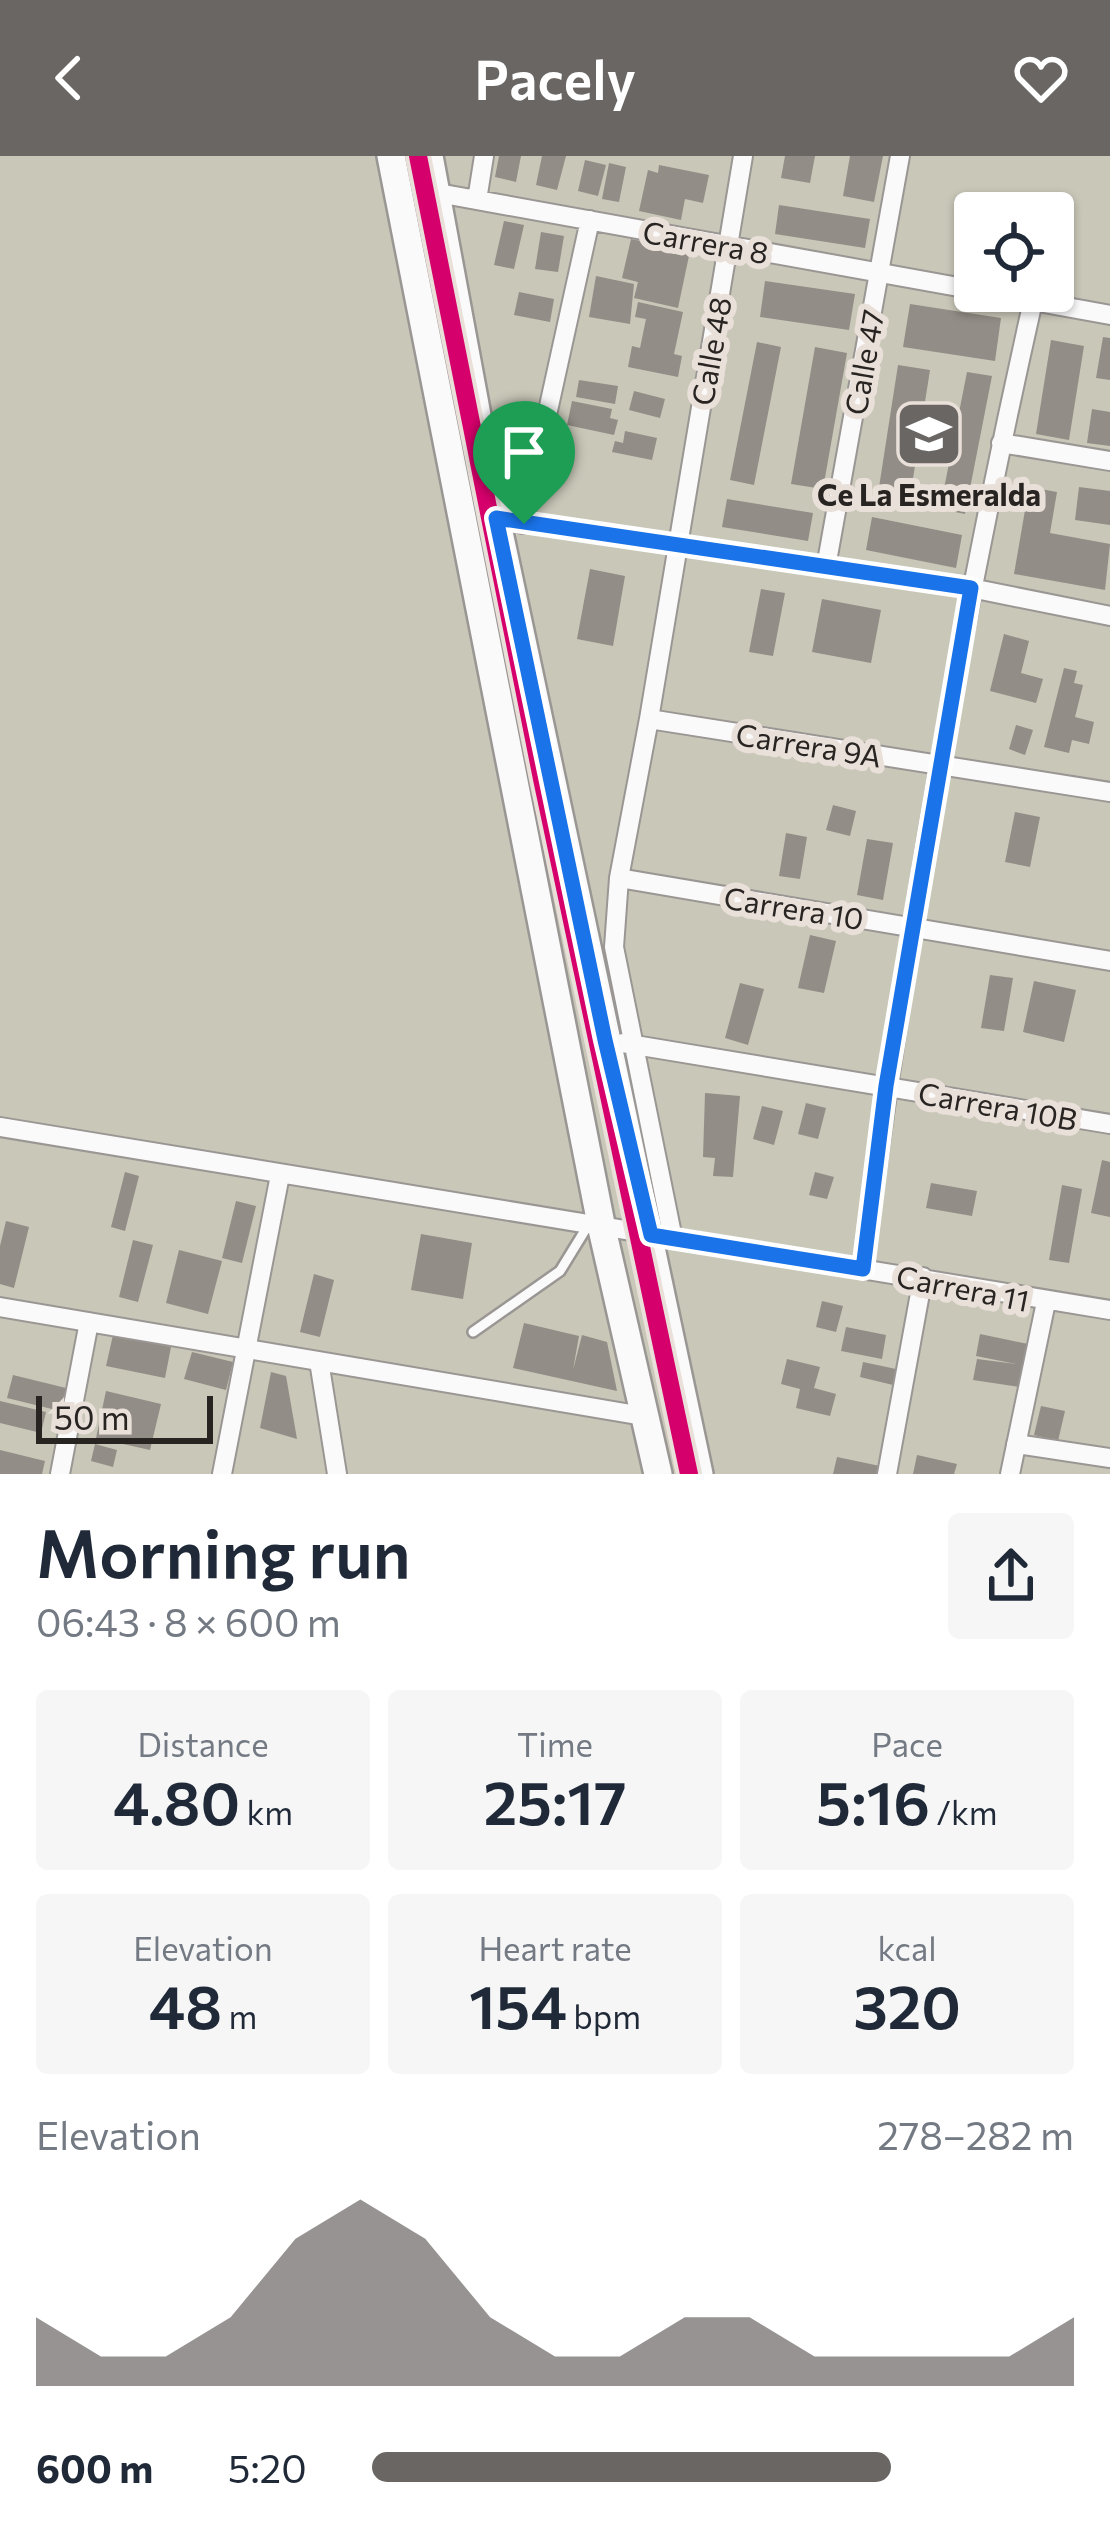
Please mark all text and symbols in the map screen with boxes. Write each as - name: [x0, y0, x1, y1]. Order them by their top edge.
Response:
- icon: back: [36, 45, 102, 111]
- text: Pacely: [474, 45, 636, 111]
- icon: heart: [1008, 45, 1074, 111]
- map controls: [954, 192, 1074, 312]
- button: locate: [954, 192, 1074, 312]
- street label: Carrera 8: [640, 212, 772, 270]
- street label: Calle 48: [682, 294, 738, 408]
- street label: Calle 47: [836, 306, 890, 418]
- school or university icon: Ce La Esmeralda: [894, 399, 964, 469]
- pin: [473, 401, 575, 524]
- icon: arrive: [491, 419, 557, 485]
- place label: Ce La Esmeralda: [817, 475, 1041, 512]
- street label: Carrera 9A: [734, 714, 884, 774]
- street label: Carrera 10: [721, 878, 867, 936]
- street label: Carrera 10B: [916, 1073, 1080, 1137]
- street label: Carrera 11: [894, 1256, 1032, 1318]
- scale bar: [36, 1390, 213, 1443]
- text: 50 m: [54, 1396, 130, 1437]
- text: Morning run: [36, 1511, 411, 1592]
- button: share: [948, 1513, 1074, 1639]
- text: 06:43 · 8 × 600 m: [36, 1597, 341, 1645]
- text: Distance: [137, 1723, 269, 1764]
- text: Time: [517, 1723, 593, 1764]
- text: Pace: [871, 1723, 943, 1764]
- text: 4.80: [113, 1764, 240, 1837]
- text: 25:17: [483, 1764, 627, 1837]
- text: 5:16: [816, 1764, 930, 1837]
- text: km: [240, 1791, 293, 1832]
- text: /km: [930, 1791, 998, 1832]
- text: Elevation: [133, 1927, 273, 1968]
- text: Heart rate: [478, 1927, 632, 1968]
- text: kcal: [877, 1927, 937, 1968]
- text: 48: [149, 1968, 222, 2041]
- text: 154: [469, 1968, 567, 2041]
- text: 320: [853, 1968, 961, 2041]
- text: m: [222, 1995, 257, 2036]
- text: bpm: [567, 1995, 641, 2036]
- text: Elevation: [36, 2110, 201, 2158]
- text: 278–282 m: [877, 2110, 1074, 2158]
- text: 600 m: [36, 2443, 153, 2491]
- text: 5:20: [228, 2443, 307, 2491]

